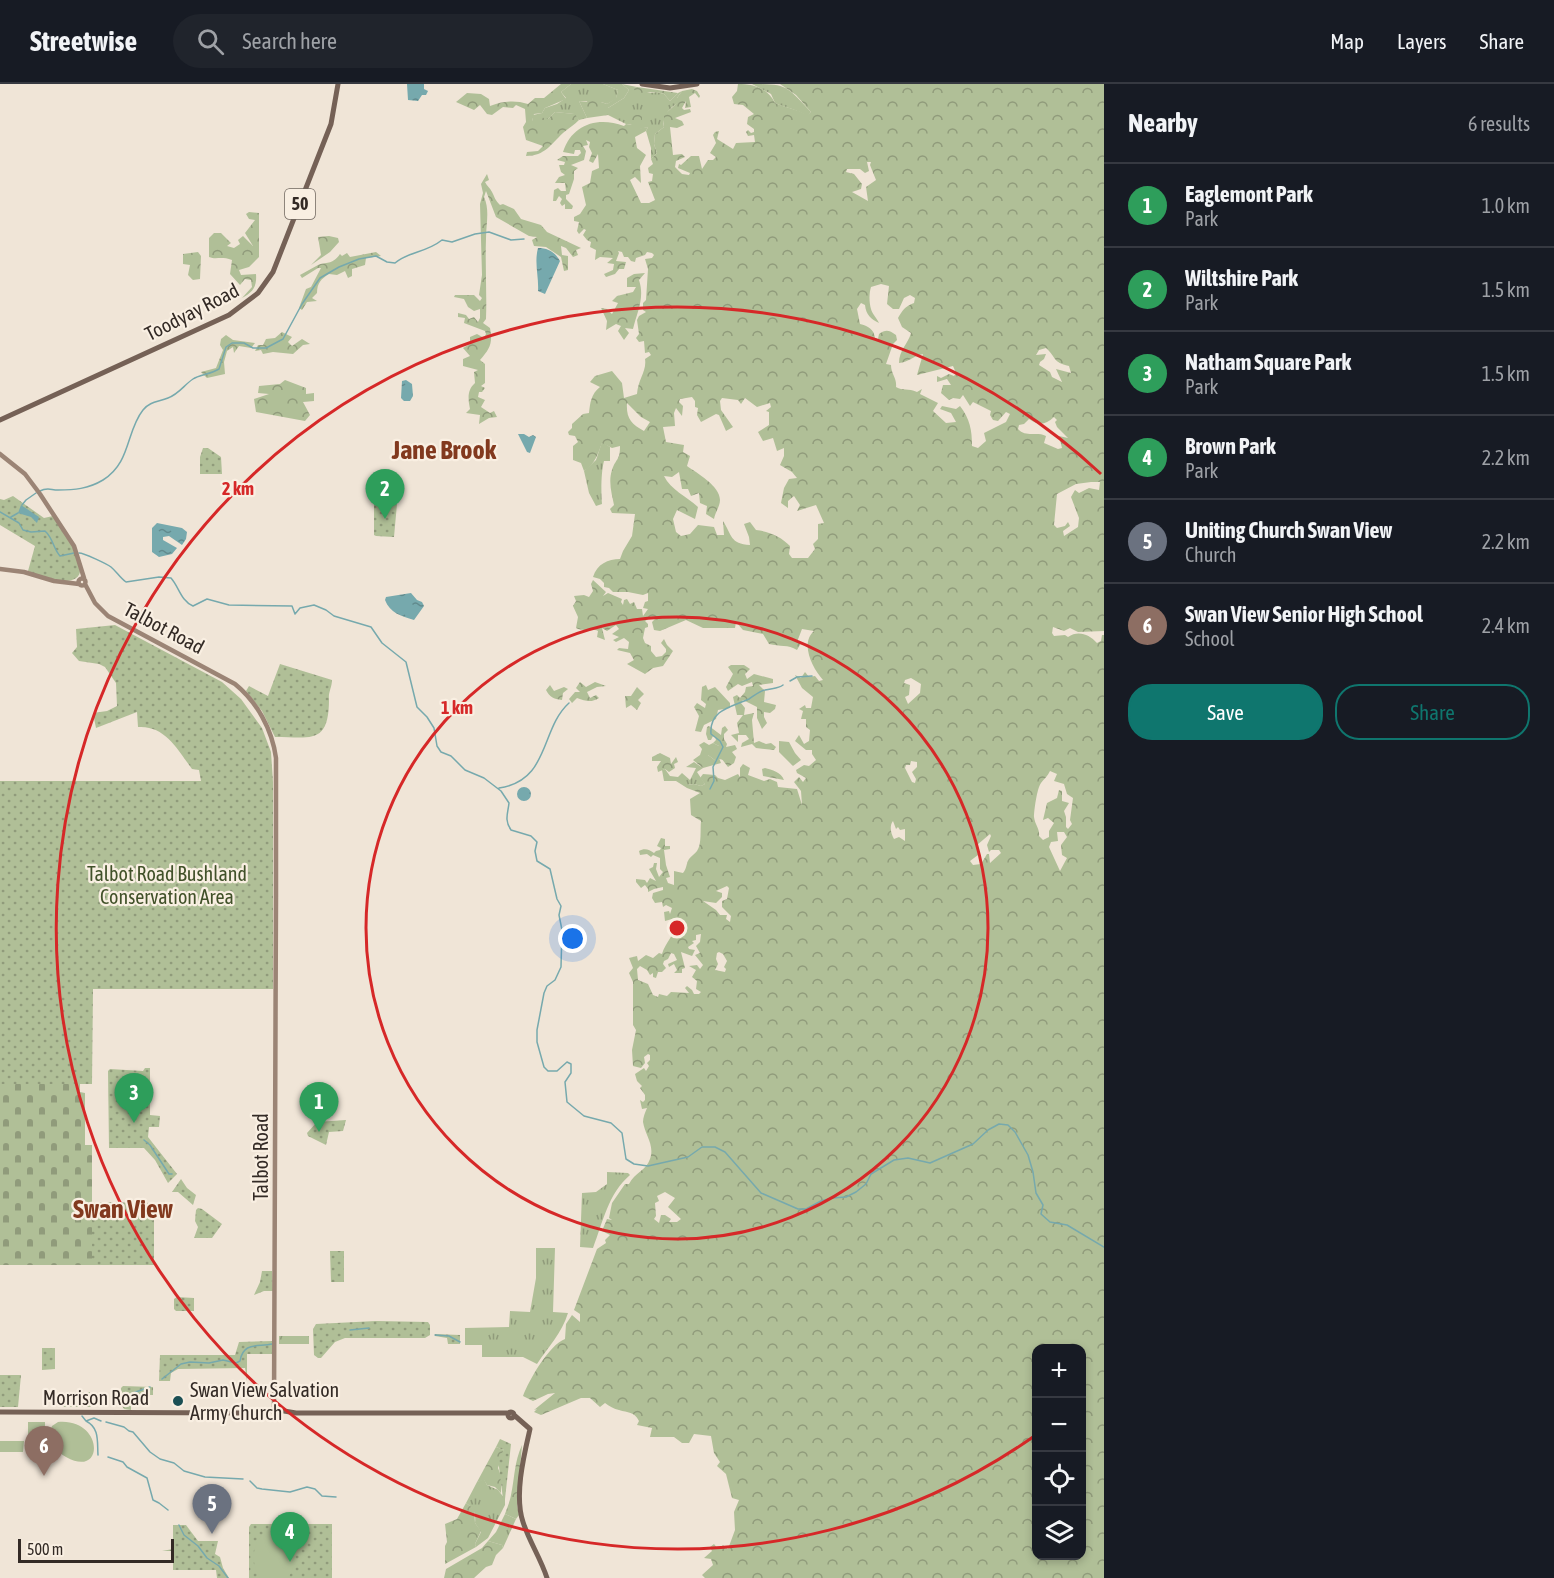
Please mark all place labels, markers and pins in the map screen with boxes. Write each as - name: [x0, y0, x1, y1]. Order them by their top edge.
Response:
- pin: 2: [366, 470, 404, 519]
- centre of rings: [667, 918, 687, 938]
- pin: 3: [114, 1074, 154, 1123]
- pin: 1: [300, 1082, 338, 1132]
- place label: Swan View Salvation Army Church: [190, 1378, 339, 1424]
- marker: Swan View Salvation Army Church: [171, 1394, 185, 1408]
- pin: 6: [24, 1426, 63, 1476]
- pin: 5: [192, 1484, 232, 1534]
- pin: 4: [270, 1512, 310, 1562]

